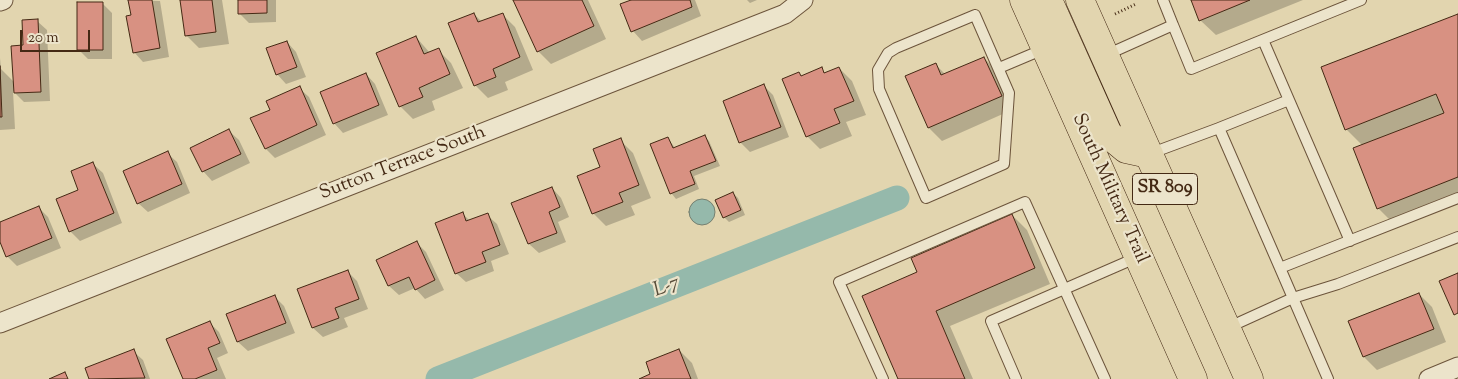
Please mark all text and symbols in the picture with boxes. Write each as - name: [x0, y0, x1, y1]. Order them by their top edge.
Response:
- scale bar: [22, 20, 92, 52]
- text: 20 m: [28, 28, 59, 49]
- street label: South Military Trail: [1066, 110, 1152, 268]
- street label: Sutton Terrace South: [317, 122, 489, 206]
- road number: SR 809: [1132, 173, 1198, 204]
- water label: L-7: [650, 272, 684, 304]

